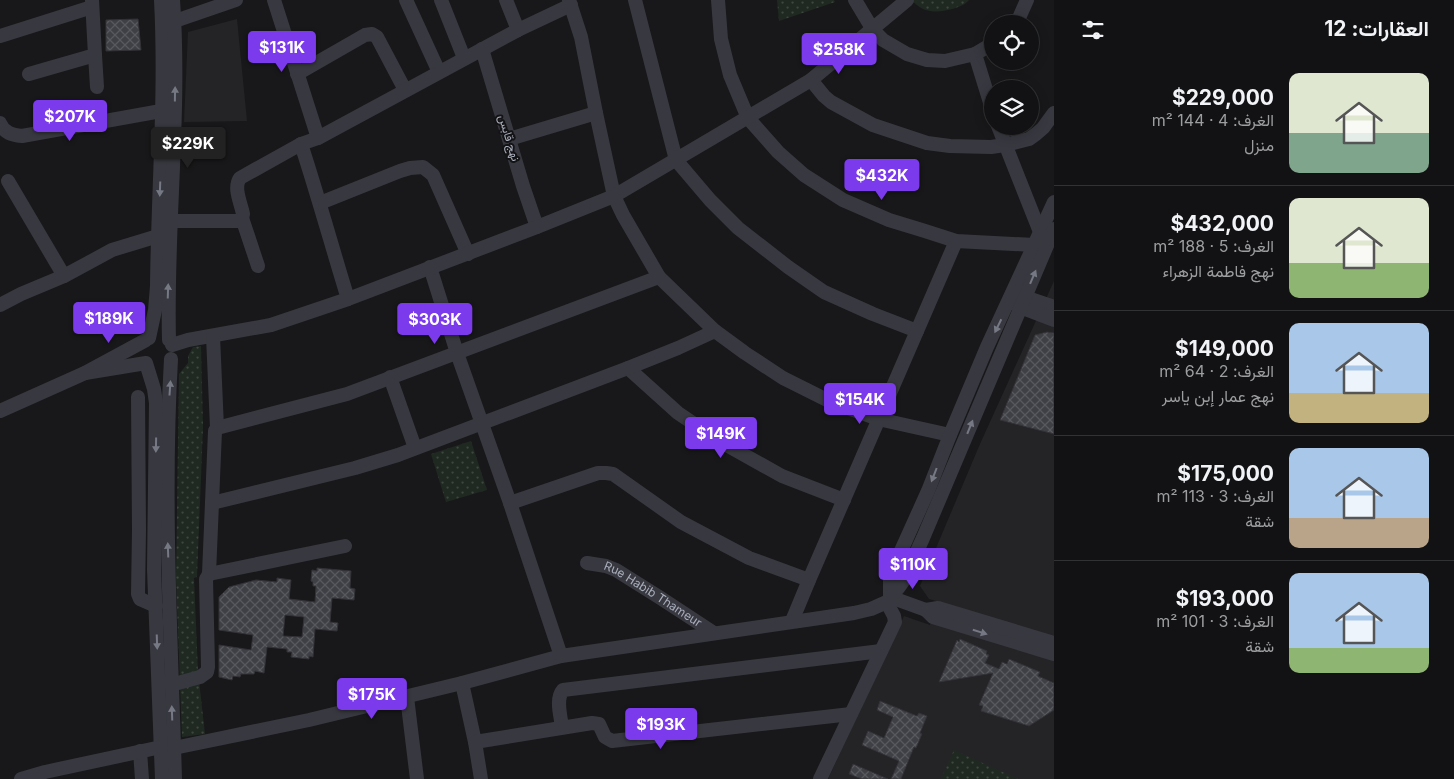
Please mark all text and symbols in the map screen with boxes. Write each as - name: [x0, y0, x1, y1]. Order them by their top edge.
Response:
- map controls: [984, 15, 1039, 135]
- button: locate: [984, 15, 1039, 70]
- icon: filters: [1079, 16, 1107, 44]
- text: العقارات: 12: [1324, 16, 1429, 41]
- pin: $131K: [247, 30, 317, 73]
- pin: $258K: [804, 32, 874, 75]
- text: $131K: [259, 37, 305, 57]
- text: $258K: [813, 39, 865, 59]
- button: layers: [984, 80, 1039, 135]
- text: $229,000: [1172, 85, 1274, 110]
- one-way arrow: [172, 86, 180, 102]
- icon: home: [1329, 93, 1389, 153]
- pin: $207K: [35, 100, 105, 142]
- text: $207K: [44, 106, 96, 126]
- text: الغرف: 4 · 144 m²: [1152, 110, 1274, 130]
- street label: نهج قابس: [493, 113, 524, 164]
- pin: $229K: [153, 126, 223, 169]
- text: $229K: [162, 133, 214, 153]
- text: منزل: [1244, 135, 1274, 155]
- pin: $432K: [847, 158, 917, 201]
- text: $432K: [855, 165, 909, 185]
- one-way arrow: [155, 181, 163, 197]
- text: $432,000: [1170, 211, 1274, 236]
- icon: home: [1329, 218, 1389, 278]
- text: الغرف: 5 · 188 m²: [1153, 236, 1274, 256]
- text: نهج فاطمة الزهراء: [1162, 261, 1274, 281]
- one-way arrow: [1030, 270, 1038, 284]
- one-way arrow: [164, 283, 172, 299]
- pin: $189K: [74, 302, 144, 344]
- pin: $303K: [400, 302, 470, 345]
- text: $189K: [84, 308, 134, 328]
- text: $303K: [408, 309, 462, 329]
- one-way arrow: [994, 319, 1002, 333]
- text: $149,000: [1175, 336, 1274, 361]
- icon: home: [1329, 343, 1389, 403]
- text: الغرف: 2 · 64 m²: [1159, 361, 1274, 381]
- one-way arrow: [166, 380, 174, 396]
- pin: $154K: [825, 382, 895, 425]
- text: نهج عمار إبن ياسر: [1162, 386, 1274, 406]
- text: $154K: [835, 389, 885, 409]
- pin: $149K: [686, 416, 756, 459]
- one-way arrow: [967, 420, 975, 434]
- text: $149K: [696, 423, 746, 443]
- one-way arrow: [152, 437, 160, 453]
- text: $175,000: [1177, 461, 1274, 486]
- one-way arrow: [930, 468, 937, 483]
- icon: home: [1329, 468, 1389, 528]
- text: الغرف: 3 · 113 m²: [1156, 486, 1274, 506]
- text: شقة: [1245, 511, 1274, 531]
- one-way arrow: [164, 542, 172, 558]
- pin: $110K: [878, 548, 948, 590]
- text: $110K: [890, 554, 936, 574]
- street label: Rue Habib Thameur: [602, 558, 705, 630]
- text: $193,000: [1176, 586, 1274, 611]
- icon: home: [1329, 593, 1389, 653]
- text: الغرف: 3 · 101 m²: [1156, 611, 1274, 631]
- one-way arrow: [973, 628, 988, 636]
- one-way arrow: [153, 635, 161, 651]
- text: شقة: [1245, 636, 1274, 656]
- pin: $175K: [337, 678, 407, 720]
- text: $175K: [348, 684, 396, 704]
- one-way arrow: [168, 705, 176, 721]
- pin: $193K: [626, 708, 696, 750]
- text: $193K: [636, 714, 686, 734]

